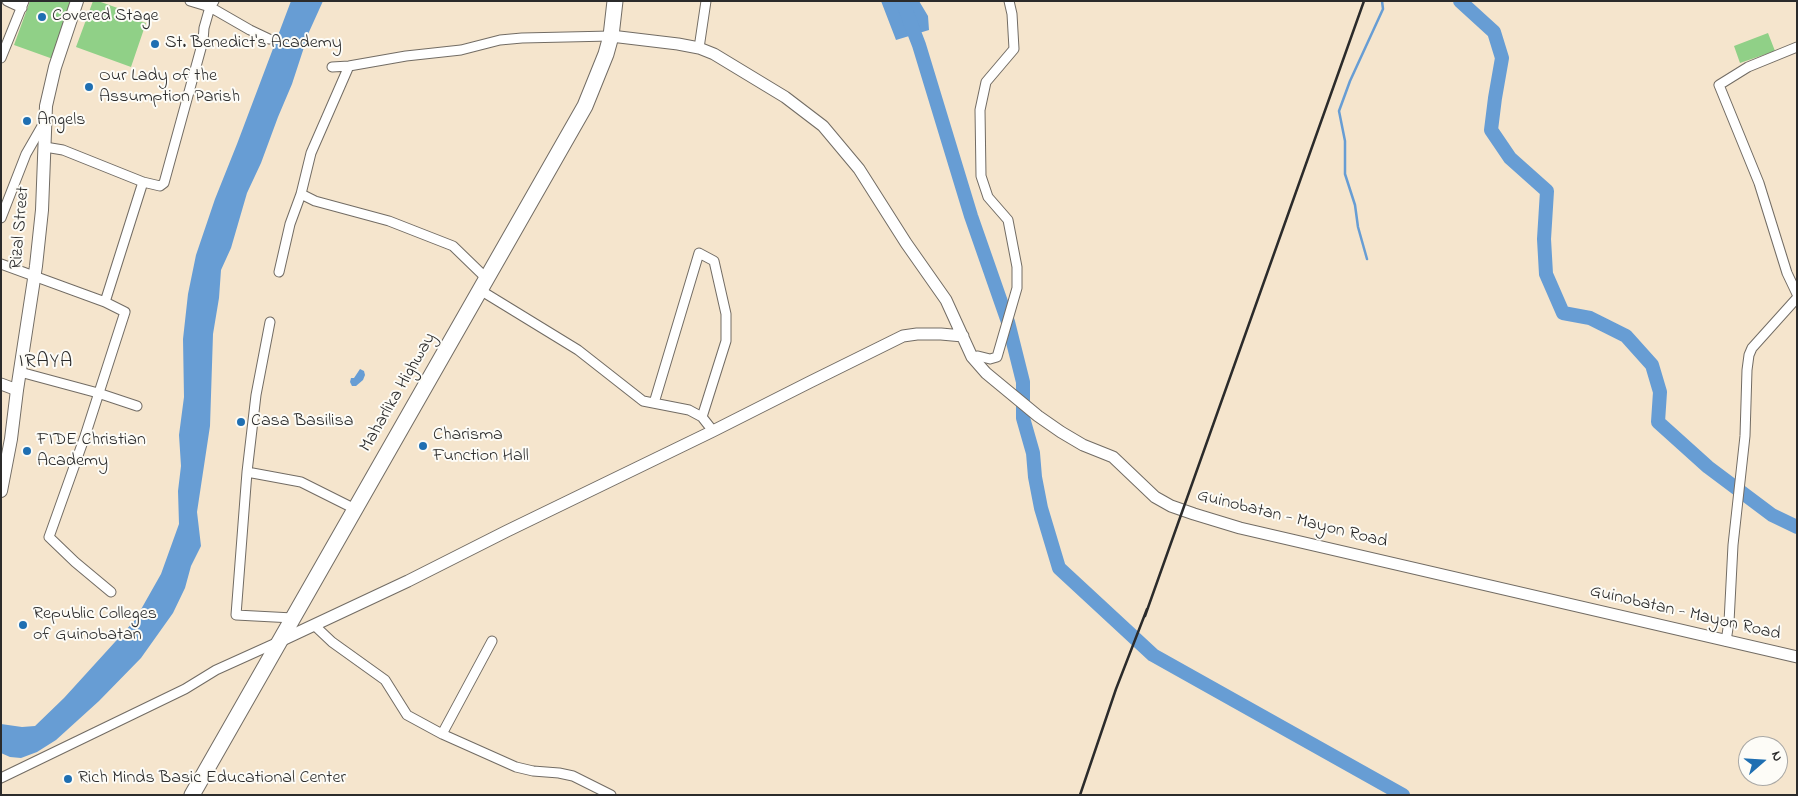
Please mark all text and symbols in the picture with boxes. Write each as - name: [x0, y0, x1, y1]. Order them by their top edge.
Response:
- place label: Covered Stage: [52, 6, 159, 28]
- marker: Covered Stage: [36, 11, 48, 23]
- place label: St. Benedict's Academy: [165, 33, 342, 55]
- marker: St. Benedict's Academy: [149, 38, 161, 50]
- place label: Our Lady of the Assumption Parish: [99, 66, 240, 108]
- marker: Our Lady of the Assumption Parish: [83, 81, 95, 93]
- place label: Angels: [37, 110, 85, 132]
- marker: Angels: [21, 115, 33, 127]
- street label: Rizal Street: [7, 186, 35, 270]
- street label: Maharlika Highway: [356, 330, 442, 456]
- district label: IRAYA: [18, 351, 74, 375]
- place label: Casa Basilisa: [251, 411, 353, 433]
- marker: Casa Basilisa: [235, 416, 247, 428]
- place label: Charisma Function Hall: [433, 425, 529, 468]
- place label: FIDE Christian Academy: [37, 430, 146, 472]
- marker: Charisma Function Hall: [417, 440, 429, 452]
- marker: FIDE Christian Academy: [21, 445, 33, 457]
- street label: Guinobatan - Mayon Road: [1195, 486, 1389, 554]
- street label: Guinobatan - Mayon Road: [1587, 582, 1783, 646]
- place label: Republic Colleges of Guinobatan: [33, 604, 157, 646]
- marker: Republic Colleges of Guinobatan: [17, 619, 29, 631]
- north arrow: [1738, 736, 1788, 786]
- text: N: [1765, 748, 1788, 764]
- place label: Rich Minds Basic Educational Center: [78, 768, 346, 790]
- marker: Rich Minds Basic Educational Center: [62, 773, 74, 785]

